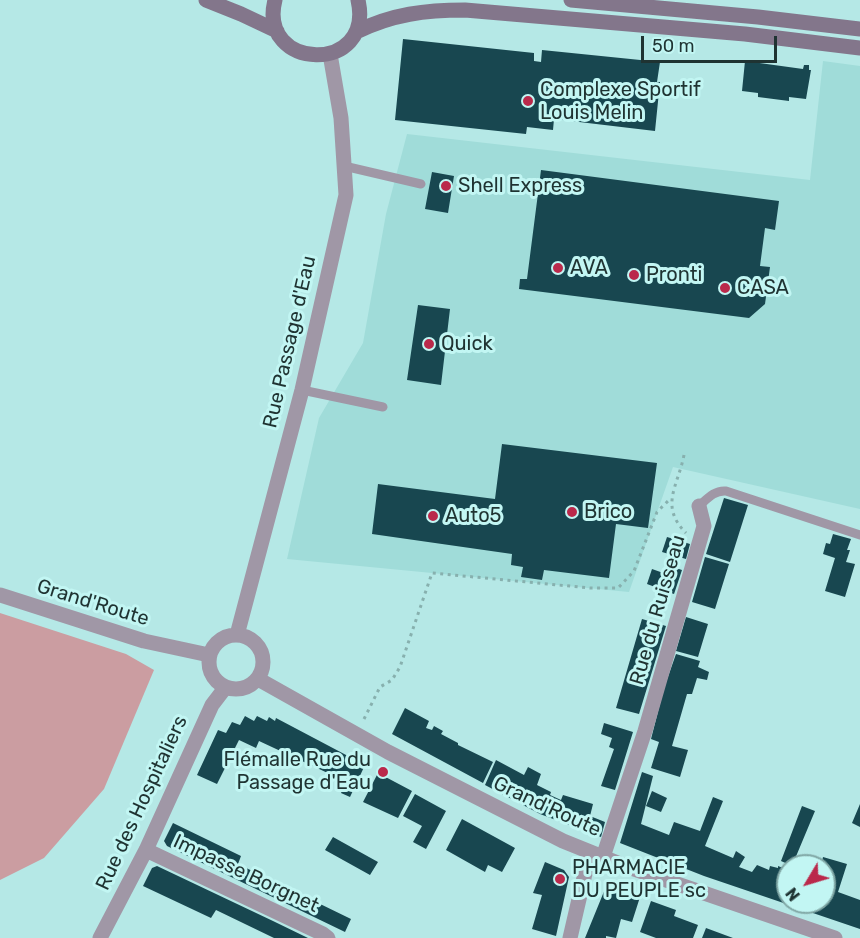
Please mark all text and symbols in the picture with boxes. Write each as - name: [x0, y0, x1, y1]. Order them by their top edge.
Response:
- scale bar: [644, 24, 780, 62]
- text: 50 m: [652, 35, 695, 57]
- place label: Complexe Sportif Louis Melin: [540, 78, 701, 125]
- marker: Complexe Sportif Louis Melin: [521, 94, 535, 108]
- place label: Shell Express: [458, 174, 582, 198]
- marker: Shell Express: [439, 179, 453, 193]
- street label: Rue Passage d'Eau: [259, 254, 321, 430]
- place label: AVA: [570, 256, 608, 280]
- marker: AVA: [551, 261, 565, 275]
- place label: Pronti: [646, 263, 702, 287]
- marker: Pronti: [627, 268, 641, 282]
- place label: CASA: [737, 276, 789, 300]
- marker: CASA: [718, 281, 732, 295]
- place label: Quick: [441, 332, 493, 356]
- marker: Quick: [422, 337, 436, 351]
- place label: Brico: [584, 500, 632, 524]
- place label: Auto5: [445, 504, 501, 528]
- marker: Brico: [565, 505, 579, 519]
- marker: Auto5: [426, 509, 440, 523]
- street label: Rue du Ruisseau: [625, 532, 691, 688]
- street label: Grand'Route: [34, 575, 152, 631]
- street label: Rue des Hospitaliers: [91, 712, 193, 894]
- place label: Flémalle Rue du Passage d'Eau: [223, 748, 371, 795]
- marker: Flémalle Rue du Passage d'Eau: [376, 765, 390, 779]
- street label: Grand'Route: [489, 772, 605, 842]
- street label: Impasse Borgnet: [169, 830, 323, 918]
- north arrow: [776, 854, 836, 914]
- place label: PHARMACIE DU PEUPLE sc: [572, 856, 706, 903]
- marker: PHARMACIE DU PEUPLE sc: [553, 872, 567, 886]
- text: N: [782, 884, 804, 905]

